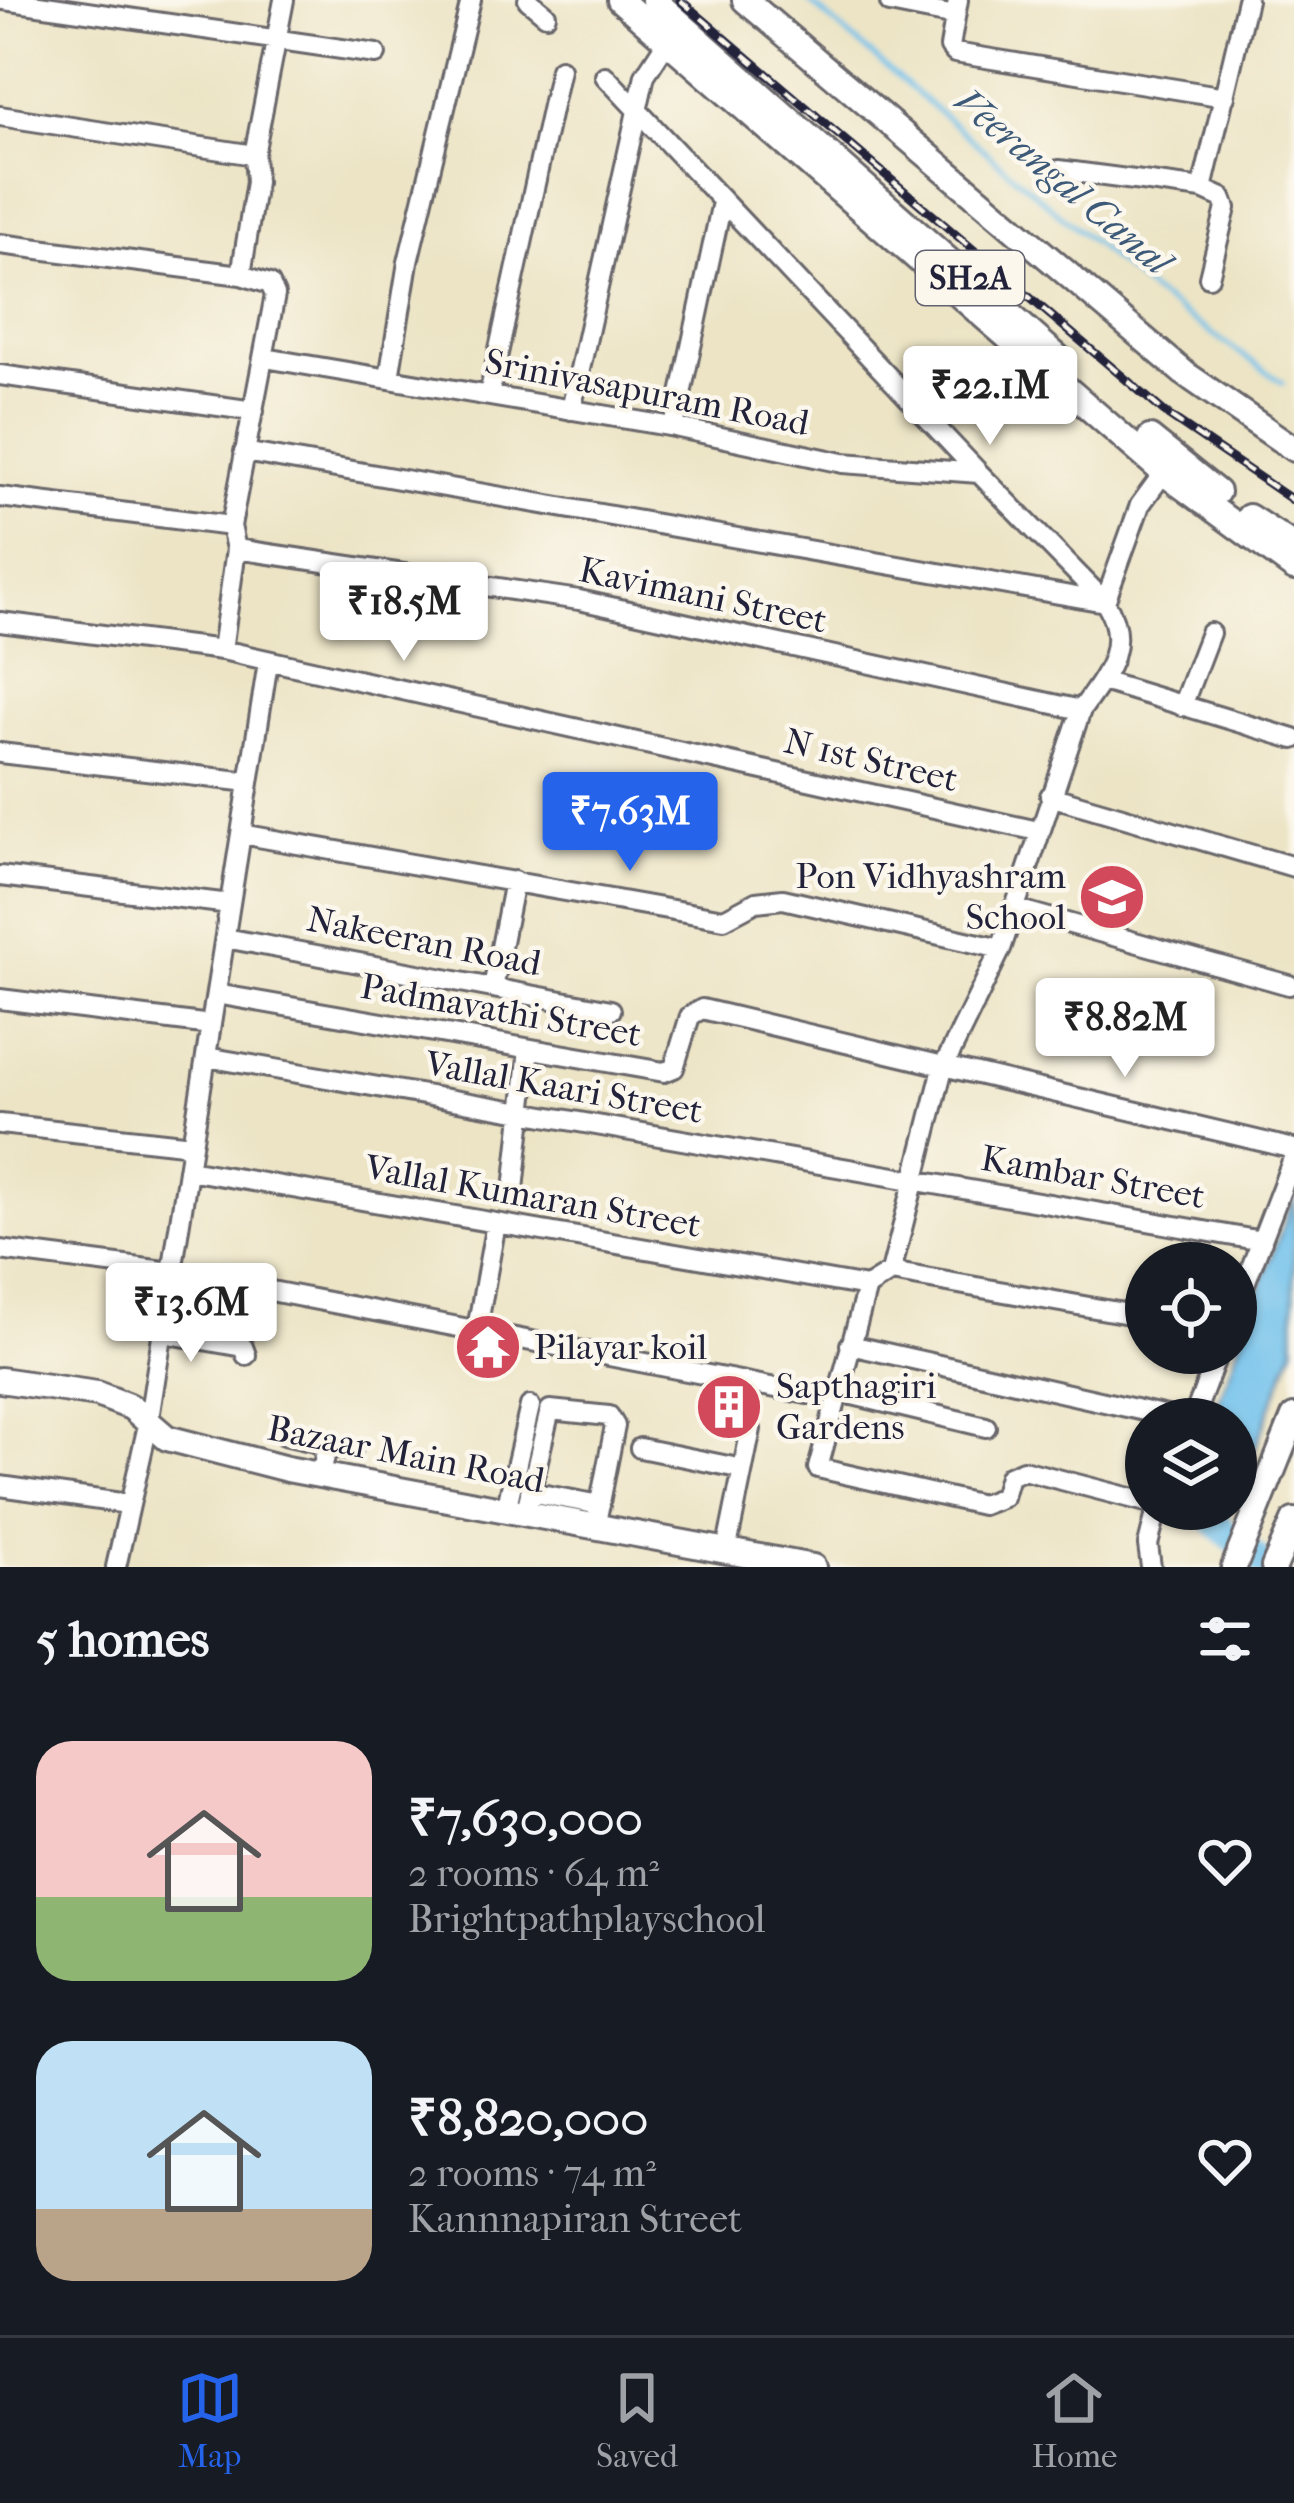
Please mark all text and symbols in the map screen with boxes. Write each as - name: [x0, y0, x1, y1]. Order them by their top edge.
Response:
- water label: Veerangal Canal: [946, 77, 1184, 287]
- road number: SH2A: [916, 251, 1024, 305]
- street label: Srinivasapuram Road: [481, 340, 813, 444]
- pin: ₹22.1M: [892, 346, 1088, 448]
- text: ₹22.1M: [930, 362, 1050, 408]
- street label: Kavimani Street: [575, 548, 831, 642]
- pin: ₹18.5M: [306, 562, 502, 664]
- text: ₹18.5M: [347, 578, 461, 624]
- street label: N 1st Street: [780, 720, 962, 800]
- pin: ₹7.63M: [532, 772, 728, 874]
- text: ₹7.63M: [570, 788, 690, 834]
- place label: Pon Vidhyashram School: [796, 855, 1066, 938]
- school or university icon: Pon Vidhyashram School: [1077, 862, 1147, 932]
- street label: Nakeeran Road: [303, 898, 545, 984]
- street label: Padmavathi Street: [357, 965, 645, 1055]
- pin: ₹8.82M: [1027, 978, 1223, 1080]
- text: ₹8.82M: [1063, 994, 1187, 1040]
- street label: Vallal Kaari Street: [421, 1042, 706, 1132]
- street label: Kambar Street: [978, 1137, 1208, 1217]
- street label: Vallal Kumaran Street: [361, 1146, 704, 1246]
- map controls: [1125, 1242, 1257, 1530]
- button: locate: [1125, 1242, 1257, 1374]
- pin: ₹13.6M: [93, 1263, 289, 1365]
- text: ₹13.6M: [133, 1279, 249, 1325]
- temple icon: Pilayar koil: [453, 1312, 523, 1382]
- place label: Pilayar koil: [534, 1326, 707, 1368]
- place label: Sapthagiri Gardens: [776, 1365, 937, 1448]
- building icon: Sapthagiri Gardens: [694, 1372, 764, 1442]
- button: layers: [1125, 1398, 1257, 1530]
- street label: Bazaar Main Road: [264, 1407, 548, 1502]
- icon: filters: [1192, 1606, 1258, 1672]
- text: 5 homes: [36, 1609, 209, 1669]
- text: ₹7,630,000: [408, 1788, 643, 1848]
- icon: home: [132, 1789, 276, 1933]
- icon: heart: [1192, 1828, 1258, 1894]
- text: 2 rooms · 64 m²: [408, 1850, 659, 1896]
- text: Brightpathplayschool: [408, 1896, 765, 1942]
- text: ₹8,820,000: [408, 2088, 648, 2148]
- icon: home: [132, 2089, 276, 2233]
- icon: heart: [1192, 2128, 1258, 2194]
- text: 2 rooms · 74 m²: [408, 2150, 656, 2196]
- text: Kannnapiran Street: [408, 2196, 742, 2242]
- tab: Map: [177, 2365, 243, 2476]
- tab: Saved: [596, 2365, 678, 2476]
- tab: Home: [1031, 2365, 1117, 2476]

